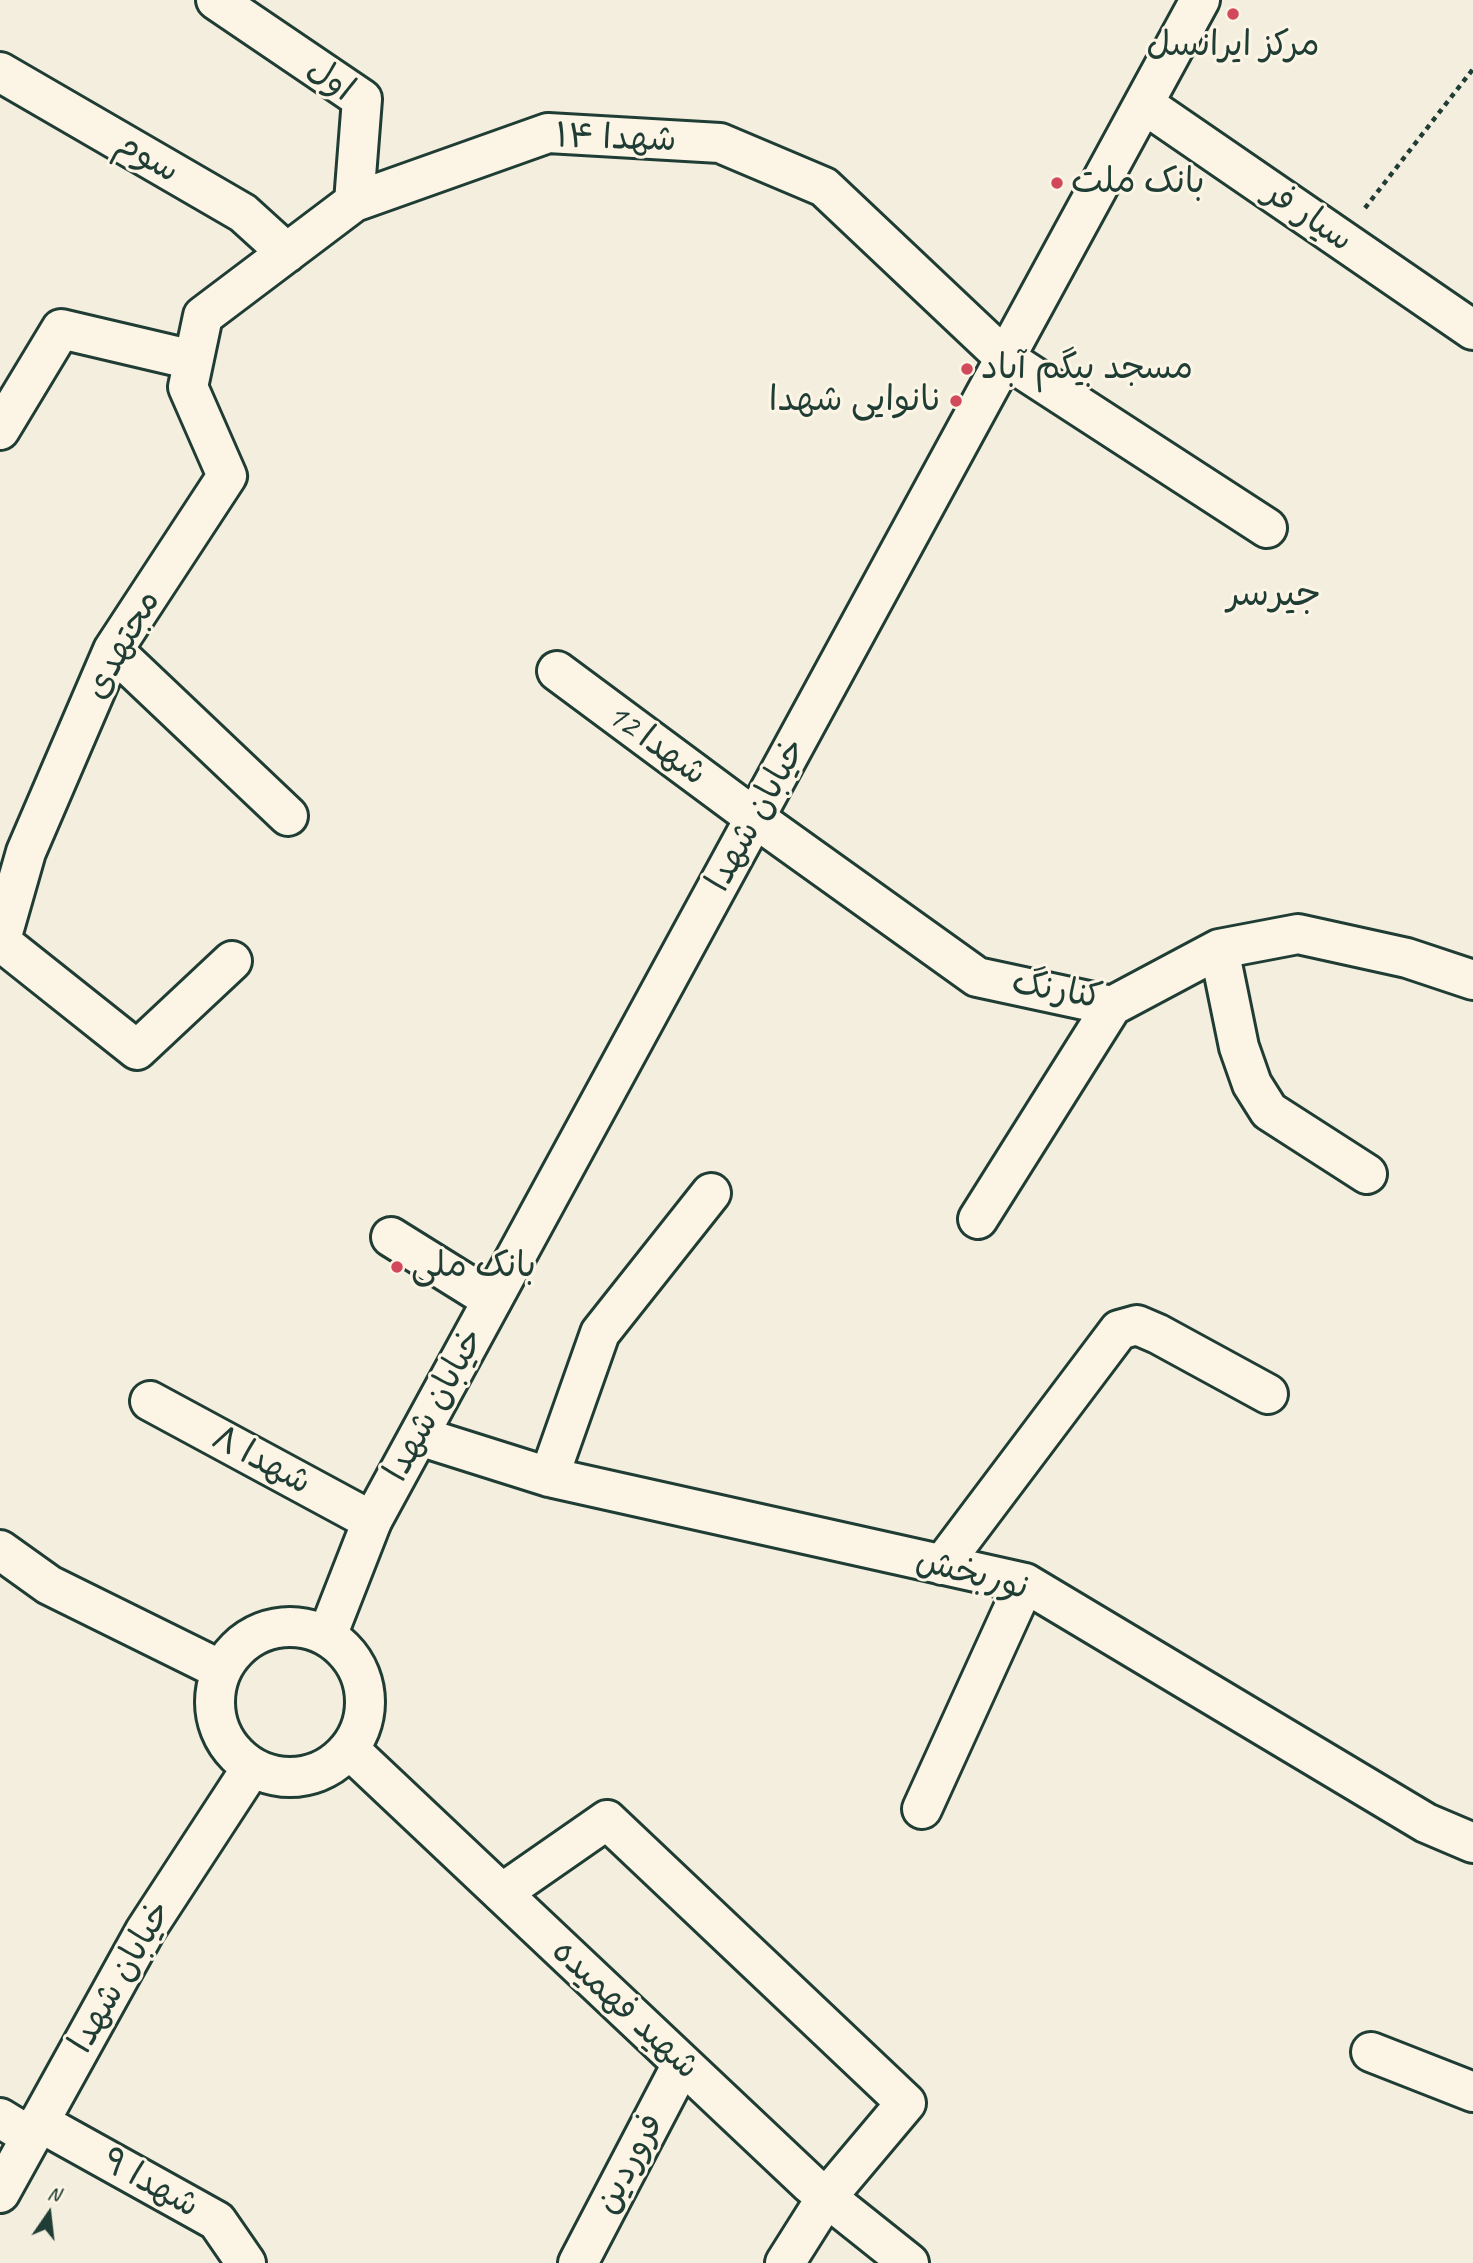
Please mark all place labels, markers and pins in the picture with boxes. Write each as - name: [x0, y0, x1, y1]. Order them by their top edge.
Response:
- marker: مرکز ایرانسل: [1225, 6, 1241, 22]
- place label: مرکز ایرانسل: [1146, 25, 1320, 67]
- place label: بانک ملت: [1071, 162, 1205, 204]
- marker: بانک ملت: [1049, 175, 1065, 191]
- place label: مسجد بیگم آباد: [981, 348, 1193, 390]
- marker: مسجد بیگم آباد: [959, 361, 975, 377]
- place label: نانوایی شهدا: [769, 380, 942, 422]
- marker: نانوایی شهدا: [948, 393, 964, 409]
- place label: بانک ملی: [411, 1246, 536, 1288]
- marker: بانک ملی: [389, 1259, 405, 1275]

